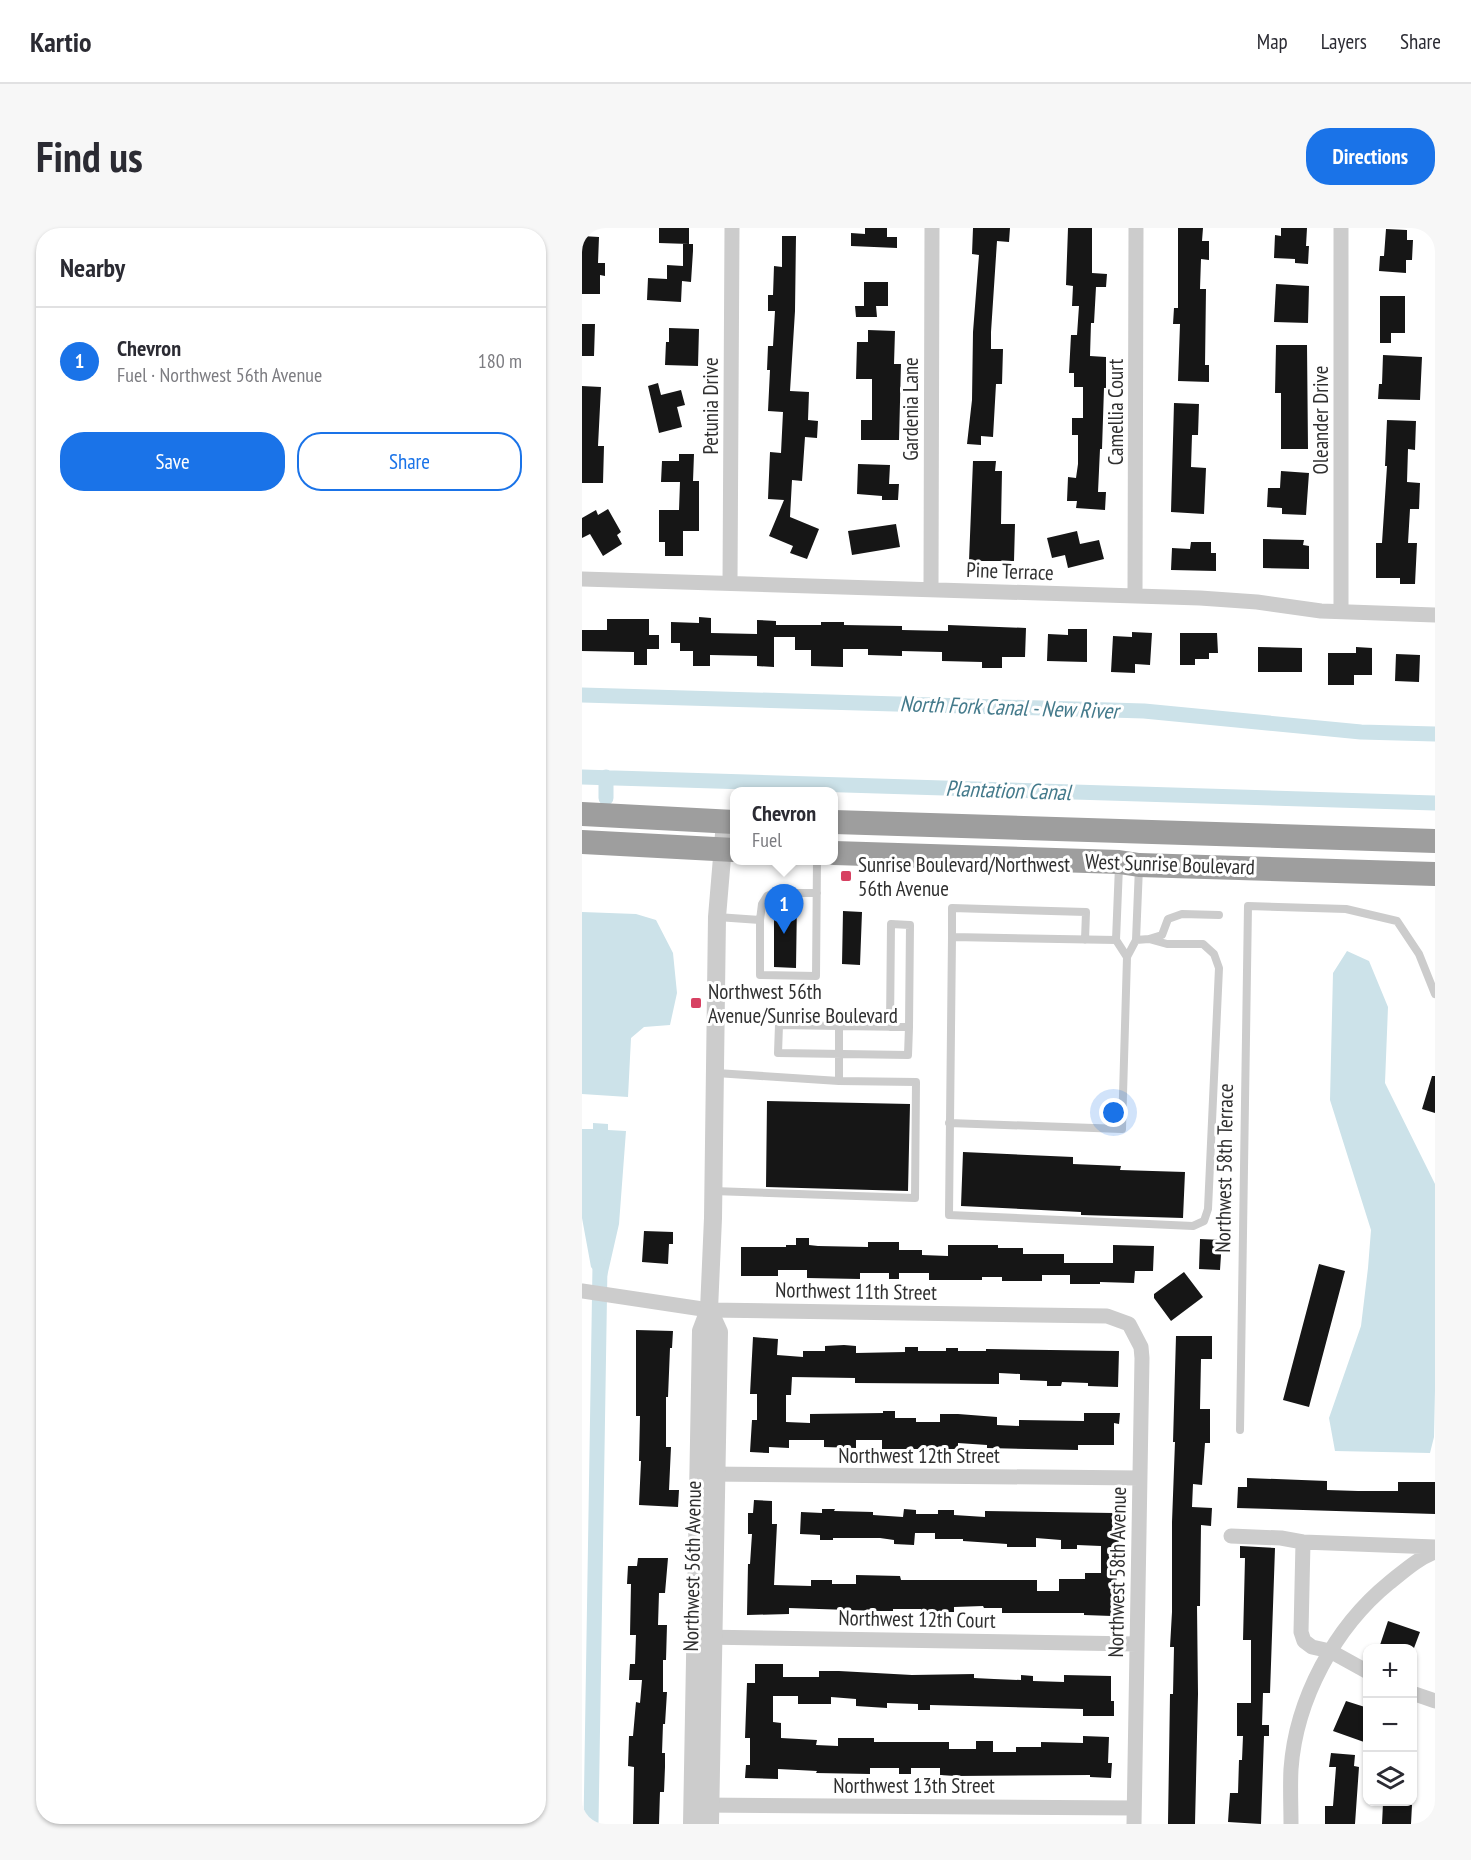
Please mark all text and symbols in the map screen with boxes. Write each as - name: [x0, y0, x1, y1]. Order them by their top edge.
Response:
- text: Kartio: [30, 23, 92, 60]
- text: Map: [1257, 28, 1288, 55]
- text: Layers: [1321, 28, 1367, 55]
- text: Share: [1400, 28, 1441, 55]
- button: Directions: [1306, 128, 1435, 185]
- text: Find us: [36, 129, 143, 184]
- text: Nearby: [60, 251, 125, 284]
- text: Chevron: [117, 334, 181, 362]
- text: 1: [75, 348, 84, 374]
- text: 180 m: [478, 348, 522, 374]
- street label: Petunia Drive: [697, 357, 724, 455]
- street label: Gardenia Lane: [897, 357, 924, 461]
- street label: Camellia Court: [1102, 359, 1129, 465]
- text: Fuel · Northwest 56th Avenue: [117, 362, 322, 388]
- street label: Oleander Drive: [1307, 366, 1334, 474]
- button: Save: [60, 432, 285, 491]
- button: Share: [297, 432, 522, 491]
- street label: Pine Terrace: [966, 556, 1054, 586]
- water label: North Fork Canal - New River: [899, 689, 1122, 725]
- water label: Plantation Canal: [945, 774, 1073, 806]
- popup: [730, 787, 838, 865]
- text: Chevron: [752, 799, 816, 827]
- text: Fuel: [752, 827, 782, 853]
- street label: West Sunrise Boulevard: [1085, 848, 1255, 880]
- place label: Sunrise Boulevard/Northwest 56th Avenue: [858, 851, 1070, 902]
- marker: Sunrise Boulevard/Northwest 56th Avenue: [839, 869, 853, 883]
- pin: 1: [764, 884, 804, 934]
- place label: Northwest 56th Avenue/Sunrise Boulevard: [708, 978, 898, 1029]
- marker: Northwest 56th Avenue/Sunrise Boulevard: [689, 996, 703, 1010]
- street label: Northwest 58th Terrace: [1209, 1083, 1239, 1253]
- your location: [1099, 1098, 1128, 1127]
- street label: Northwest 11th Street: [775, 1276, 937, 1306]
- street label: Northwest 12th Street: [838, 1442, 1000, 1469]
- street label: Northwest 56th Avenue: [677, 1480, 707, 1652]
- street label: Northwest 58th Avenue: [1102, 1486, 1132, 1658]
- street label: Northwest 12th Court: [838, 1604, 996, 1634]
- map controls: [1363, 1644, 1417, 1806]
- button: +: [1363, 1644, 1417, 1698]
- button: −: [1363, 1698, 1417, 1752]
- button: layers: [1363, 1752, 1417, 1806]
- street label: Northwest 13th Street: [833, 1772, 995, 1799]

